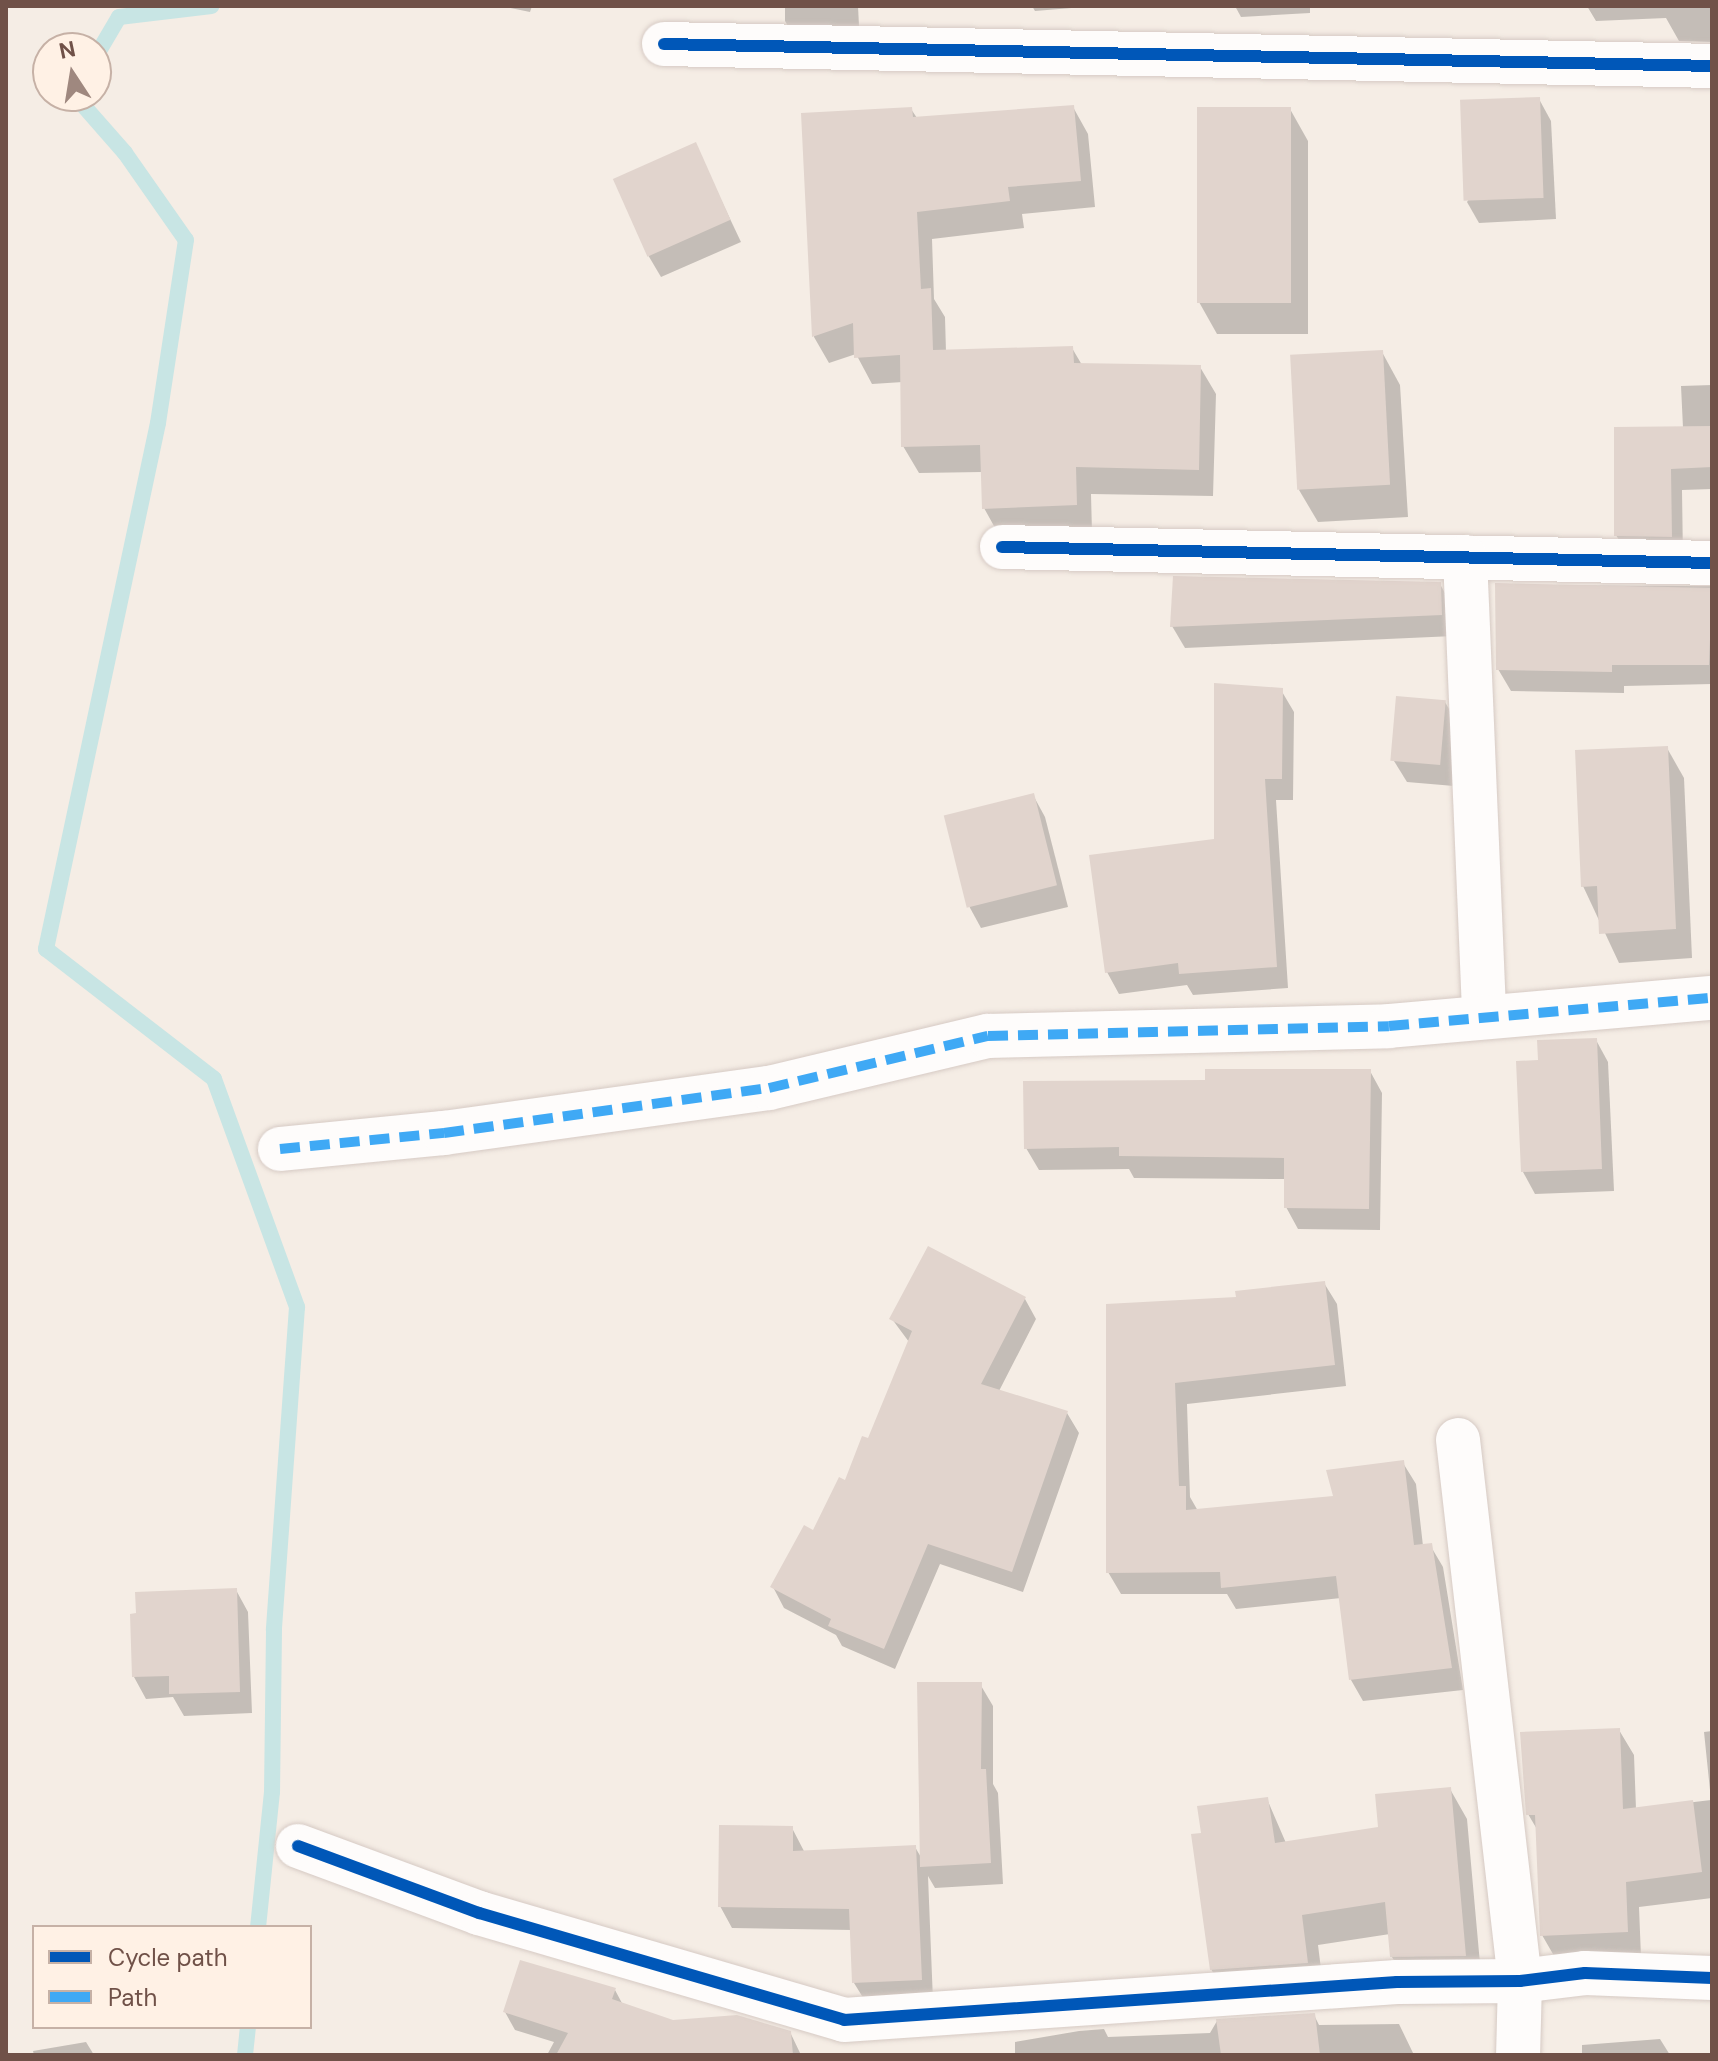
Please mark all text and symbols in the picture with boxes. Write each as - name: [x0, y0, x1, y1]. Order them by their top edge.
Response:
- north arrow: [32, 32, 112, 112]
- text: N: [56, 34, 78, 66]
- legend: [32, 1925, 312, 2029]
- text: Cycle path: [108, 1942, 227, 1973]
- text: Path: [108, 1982, 157, 2013]

